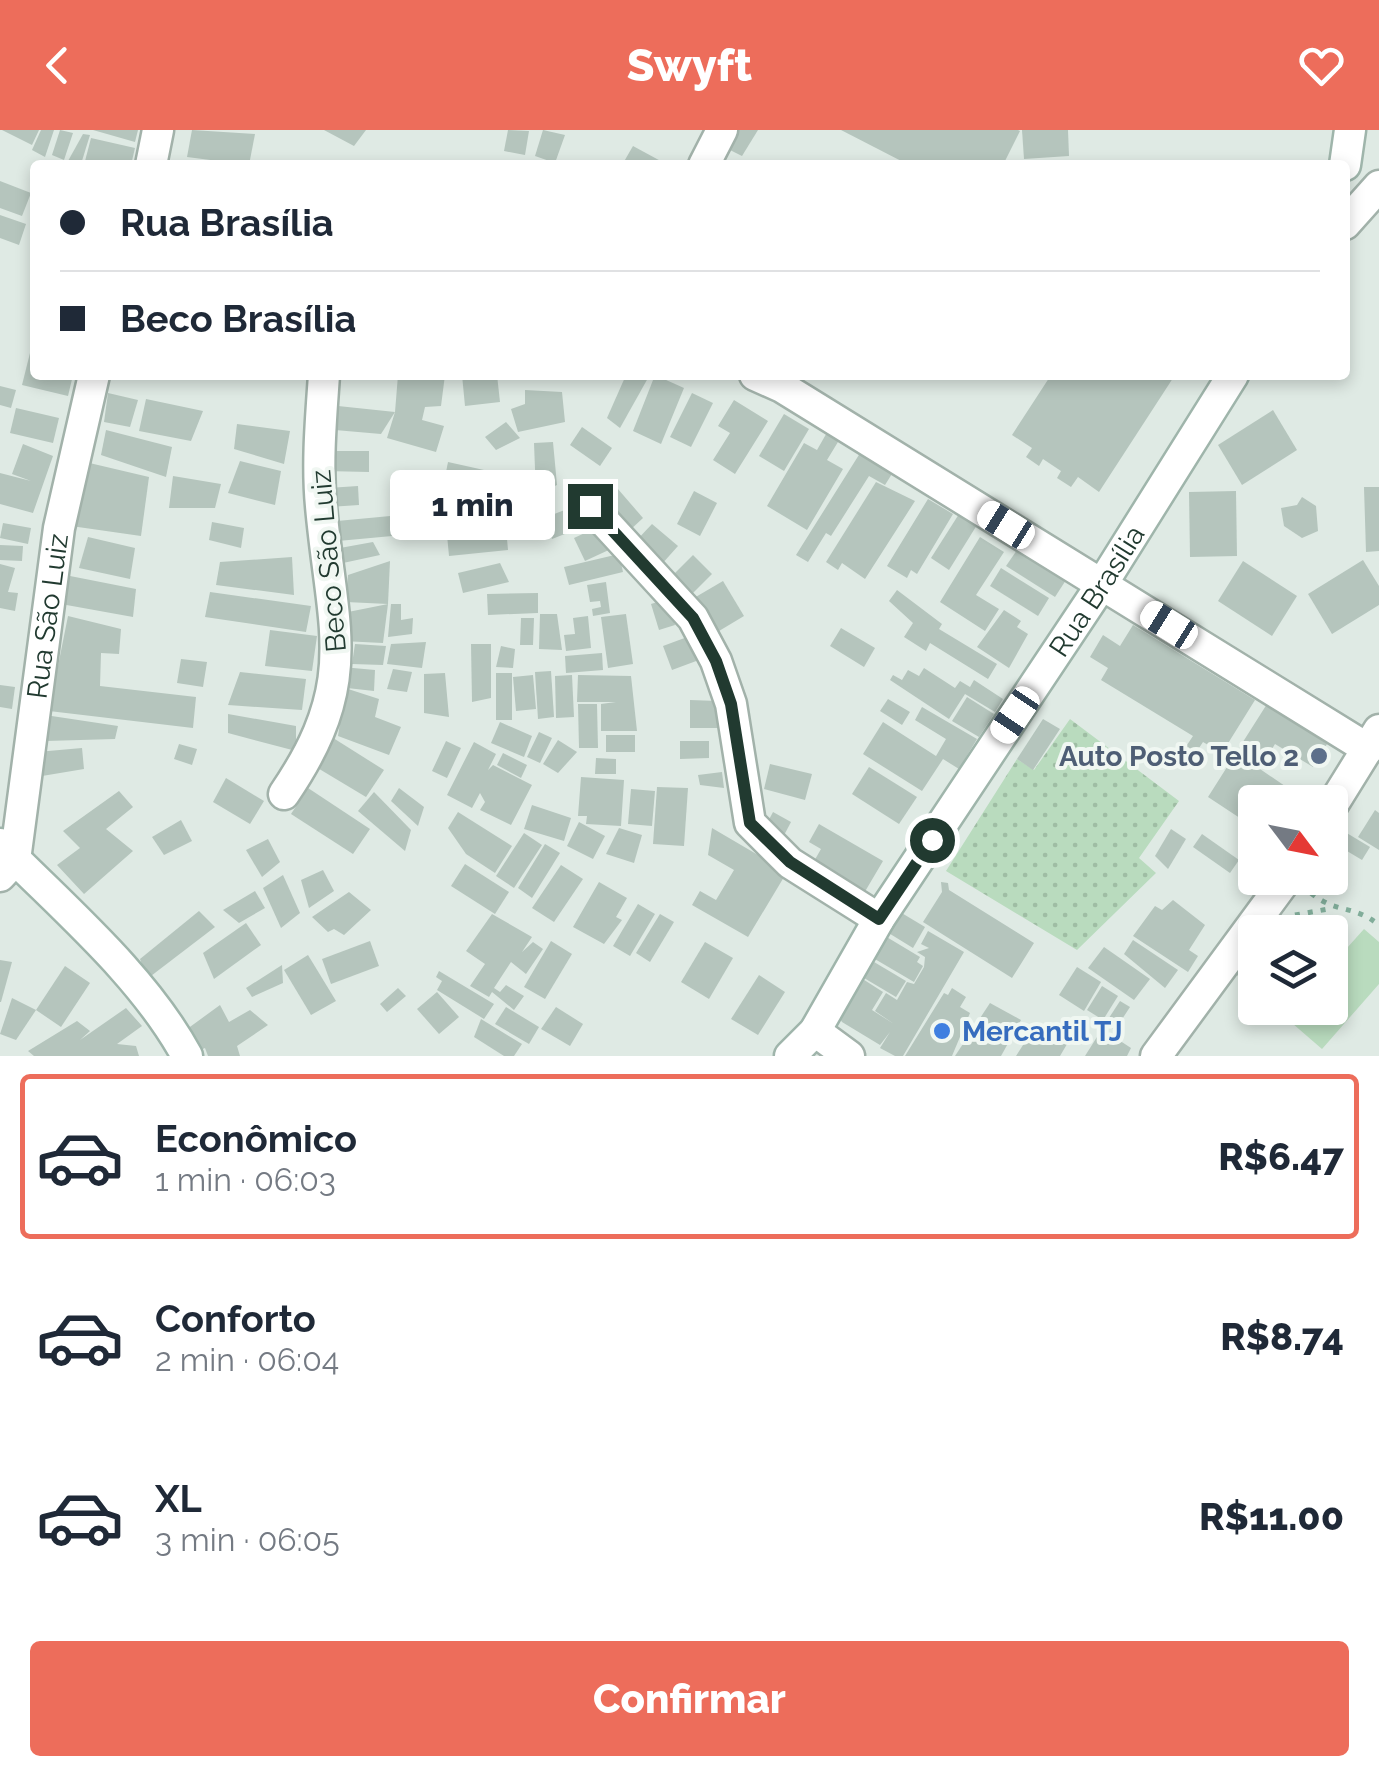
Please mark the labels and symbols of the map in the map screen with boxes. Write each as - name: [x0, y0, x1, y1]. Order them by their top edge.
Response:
- street label: Beco São Luiz: [304, 468, 353, 654]
- callout: 1 min: [390, 471, 555, 541]
- route end: [568, 484, 613, 529]
- car: [973, 496, 1039, 554]
- street label: Rua Brasília: [1042, 520, 1151, 663]
- street label: Rua São Luiz: [21, 532, 75, 701]
- car: [1136, 596, 1202, 654]
- car: [986, 682, 1044, 748]
- place label: Auto Posto Tello 2: [1059, 740, 1299, 773]
- marker: Auto Posto Tello 2: [1308, 745, 1330, 767]
- north arrow: [1238, 785, 1348, 895]
- route start: [910, 818, 955, 863]
- place label: Mercantil TJ: [962, 1015, 1123, 1048]
- marker: Mercantil TJ: [931, 1020, 953, 1042]

